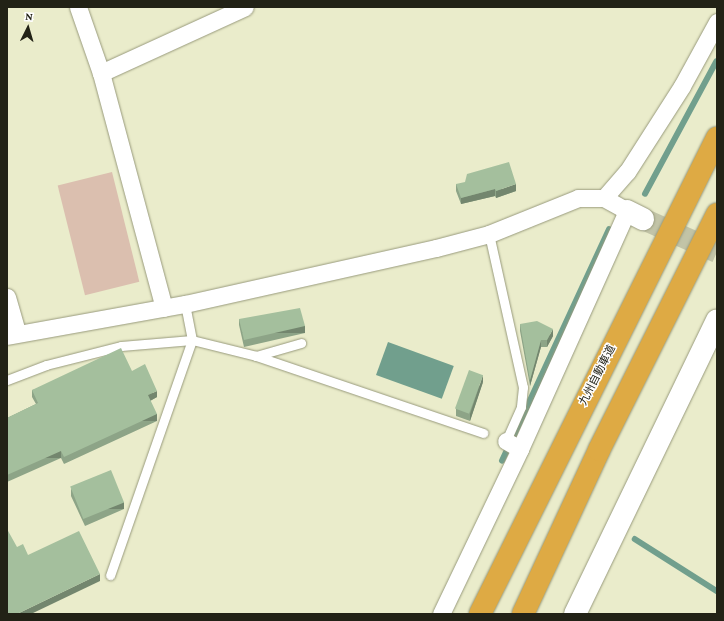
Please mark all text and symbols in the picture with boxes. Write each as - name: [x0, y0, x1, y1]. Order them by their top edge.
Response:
- north arrow: [8, 8, 48, 48]
- text: N: [25, 10, 33, 22]
- street label: 九州自動車道: [576, 343, 618, 407]

